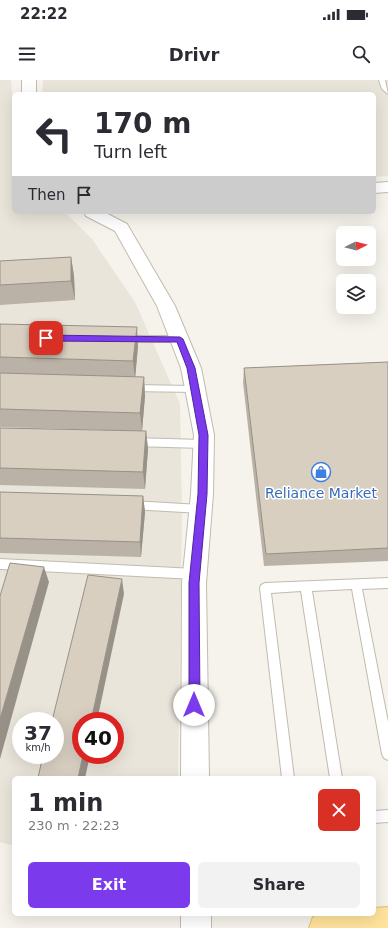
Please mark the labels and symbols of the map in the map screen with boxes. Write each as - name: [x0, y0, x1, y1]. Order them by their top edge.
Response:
- north arrow: [336, 226, 376, 266]
- pin: [29, 321, 63, 355]
- shop icon: Reliance Market: [310, 461, 332, 483]
- place label: Reliance Market: [265, 485, 377, 501]
- position arrow: [173, 684, 215, 726]
- speed limit sign: 40: [72, 712, 124, 764]

